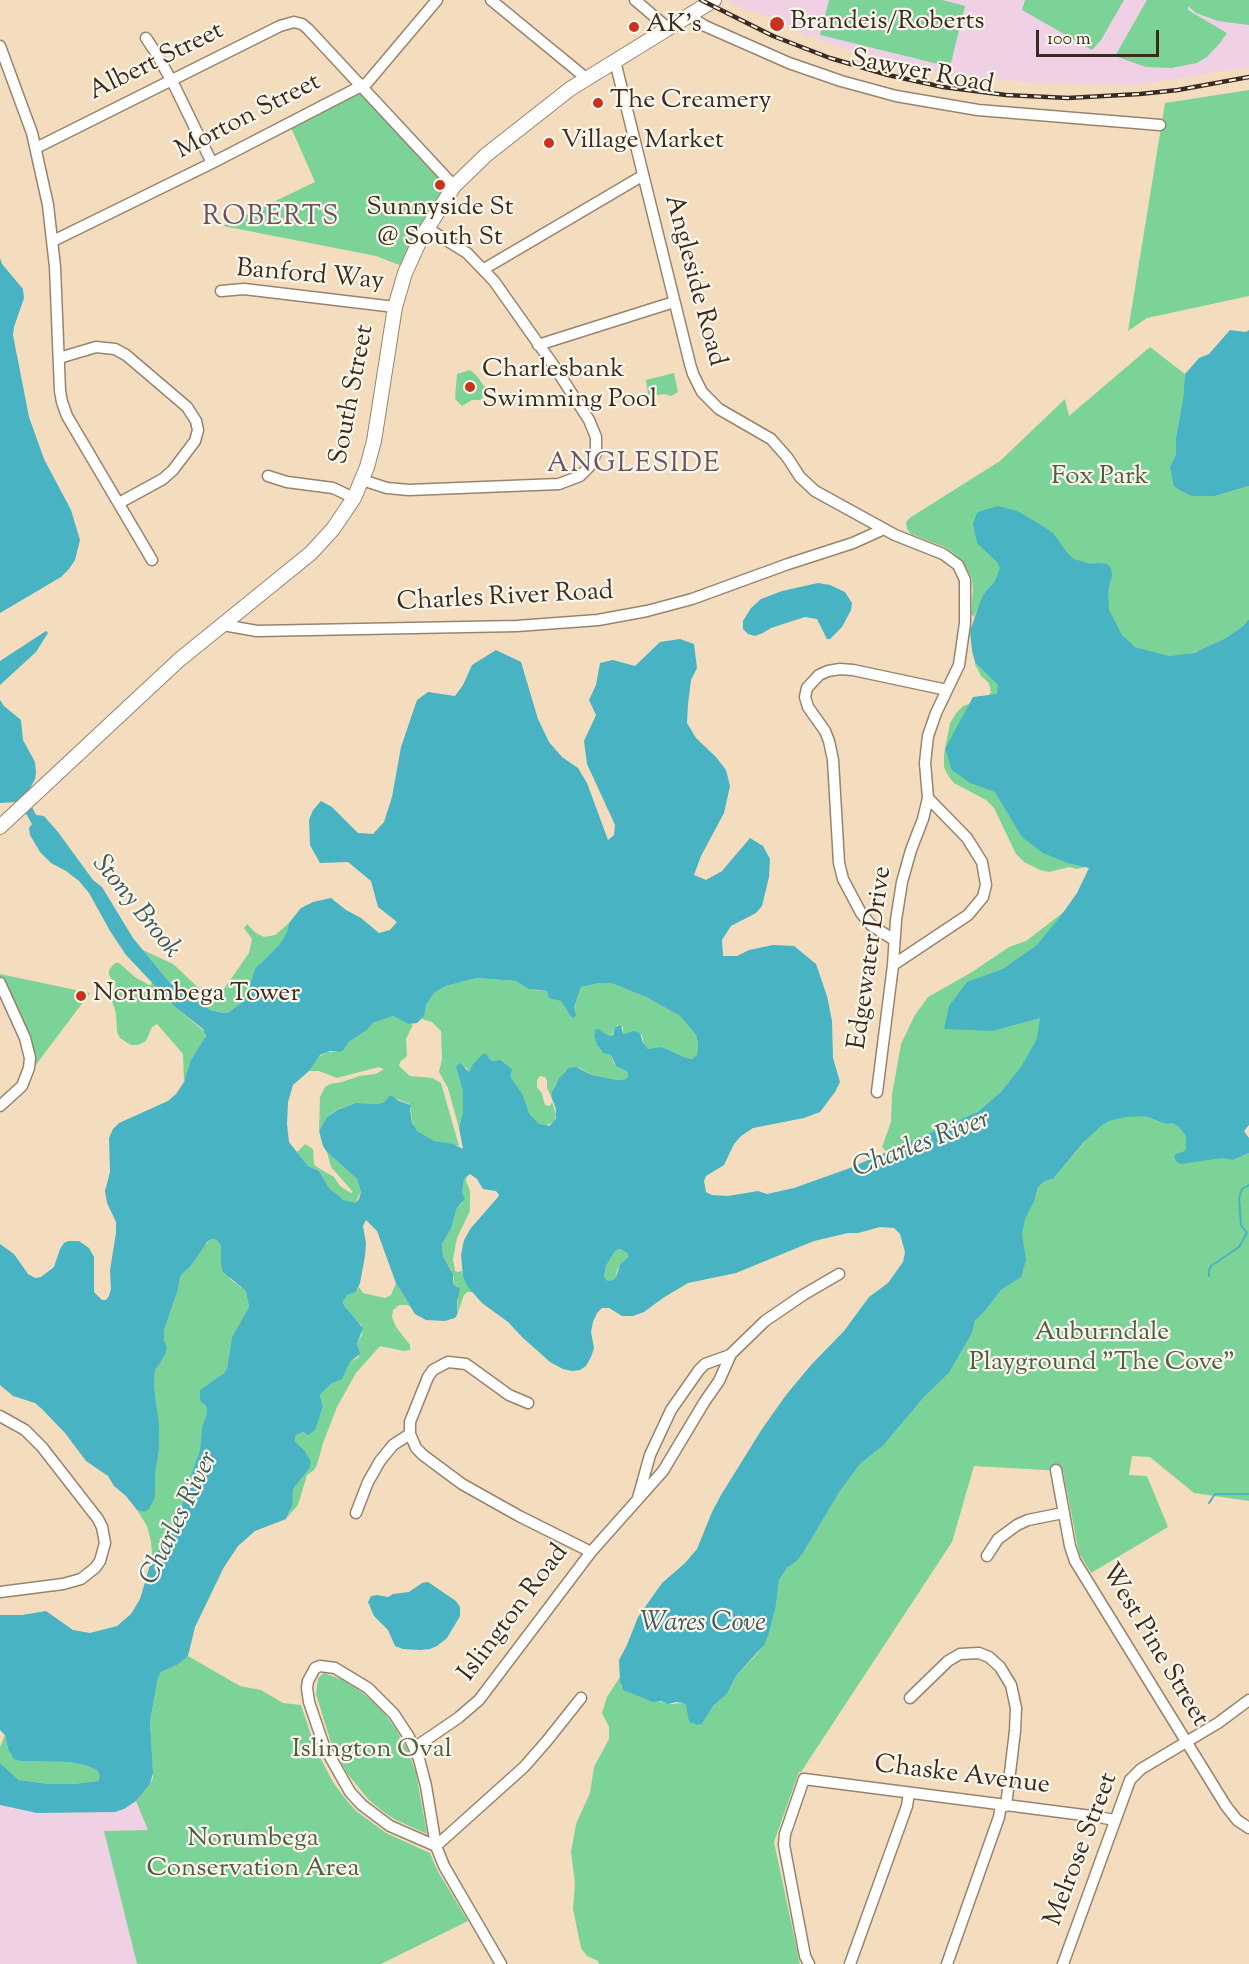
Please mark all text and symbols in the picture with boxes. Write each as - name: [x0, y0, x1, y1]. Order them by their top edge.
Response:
- place label: Brandeis/Roberts: [790, 8, 985, 40]
- place label: AK's: [646, 11, 702, 43]
- marker: Brandeis/Roberts: [768, 15, 786, 33]
- street label: Albert Street: [84, 17, 230, 109]
- scale bar: [1039, 18, 1162, 56]
- marker: AK's: [627, 20, 641, 34]
- text: 100 m: [1047, 27, 1091, 53]
- street label: Sawyer Road: [848, 45, 996, 103]
- street label: Morton Street: [171, 68, 327, 168]
- place label: The Creamery: [610, 87, 771, 119]
- marker: The Creamery: [591, 96, 605, 110]
- place label: Village Market: [561, 127, 724, 159]
- marker: Village Market: [542, 136, 556, 150]
- marker: Sunnyside St @ South St: [433, 178, 447, 192]
- street label: Angleside Road: [655, 192, 731, 370]
- place label: Sunnyside St @ South St: [366, 194, 514, 255]
- district label: ROBERTS: [202, 203, 340, 235]
- street label: Banford Way: [235, 255, 385, 299]
- street label: South Street: [325, 323, 383, 467]
- place label: Charlesbank Swimming Pool: [482, 356, 657, 418]
- marker: Charlesbank Swimming Pool: [463, 380, 477, 394]
- district label: ANGLESIDE: [547, 450, 721, 482]
- park label: Fox Park: [1051, 463, 1149, 495]
- street label: Charles River Road: [396, 578, 614, 620]
- water label: Stony Brook: [83, 850, 187, 966]
- street label: Edgewater Drive: [844, 865, 900, 1051]
- place label: Norumbega Tower: [93, 980, 300, 1012]
- marker: Norumbega Tower: [74, 989, 88, 1003]
- water label: Charles River: [849, 1105, 995, 1187]
- park label: Auburndale Playground "The Cove": [969, 1319, 1235, 1380]
- water label: Charles River: [135, 1447, 227, 1591]
- street label: Islington Road: [453, 1539, 577, 1689]
- street label: West Pine Street: [1092, 1559, 1214, 1733]
- water label: Wares Cove: [640, 1609, 766, 1641]
- park label: Islington Oval: [292, 1736, 452, 1768]
- street label: Chaske Avenue: [872, 1751, 1052, 1803]
- street label: Melrose Street: [1040, 1769, 1126, 1931]
- park label: Norumbega Conservation Area: [147, 1825, 359, 1886]

